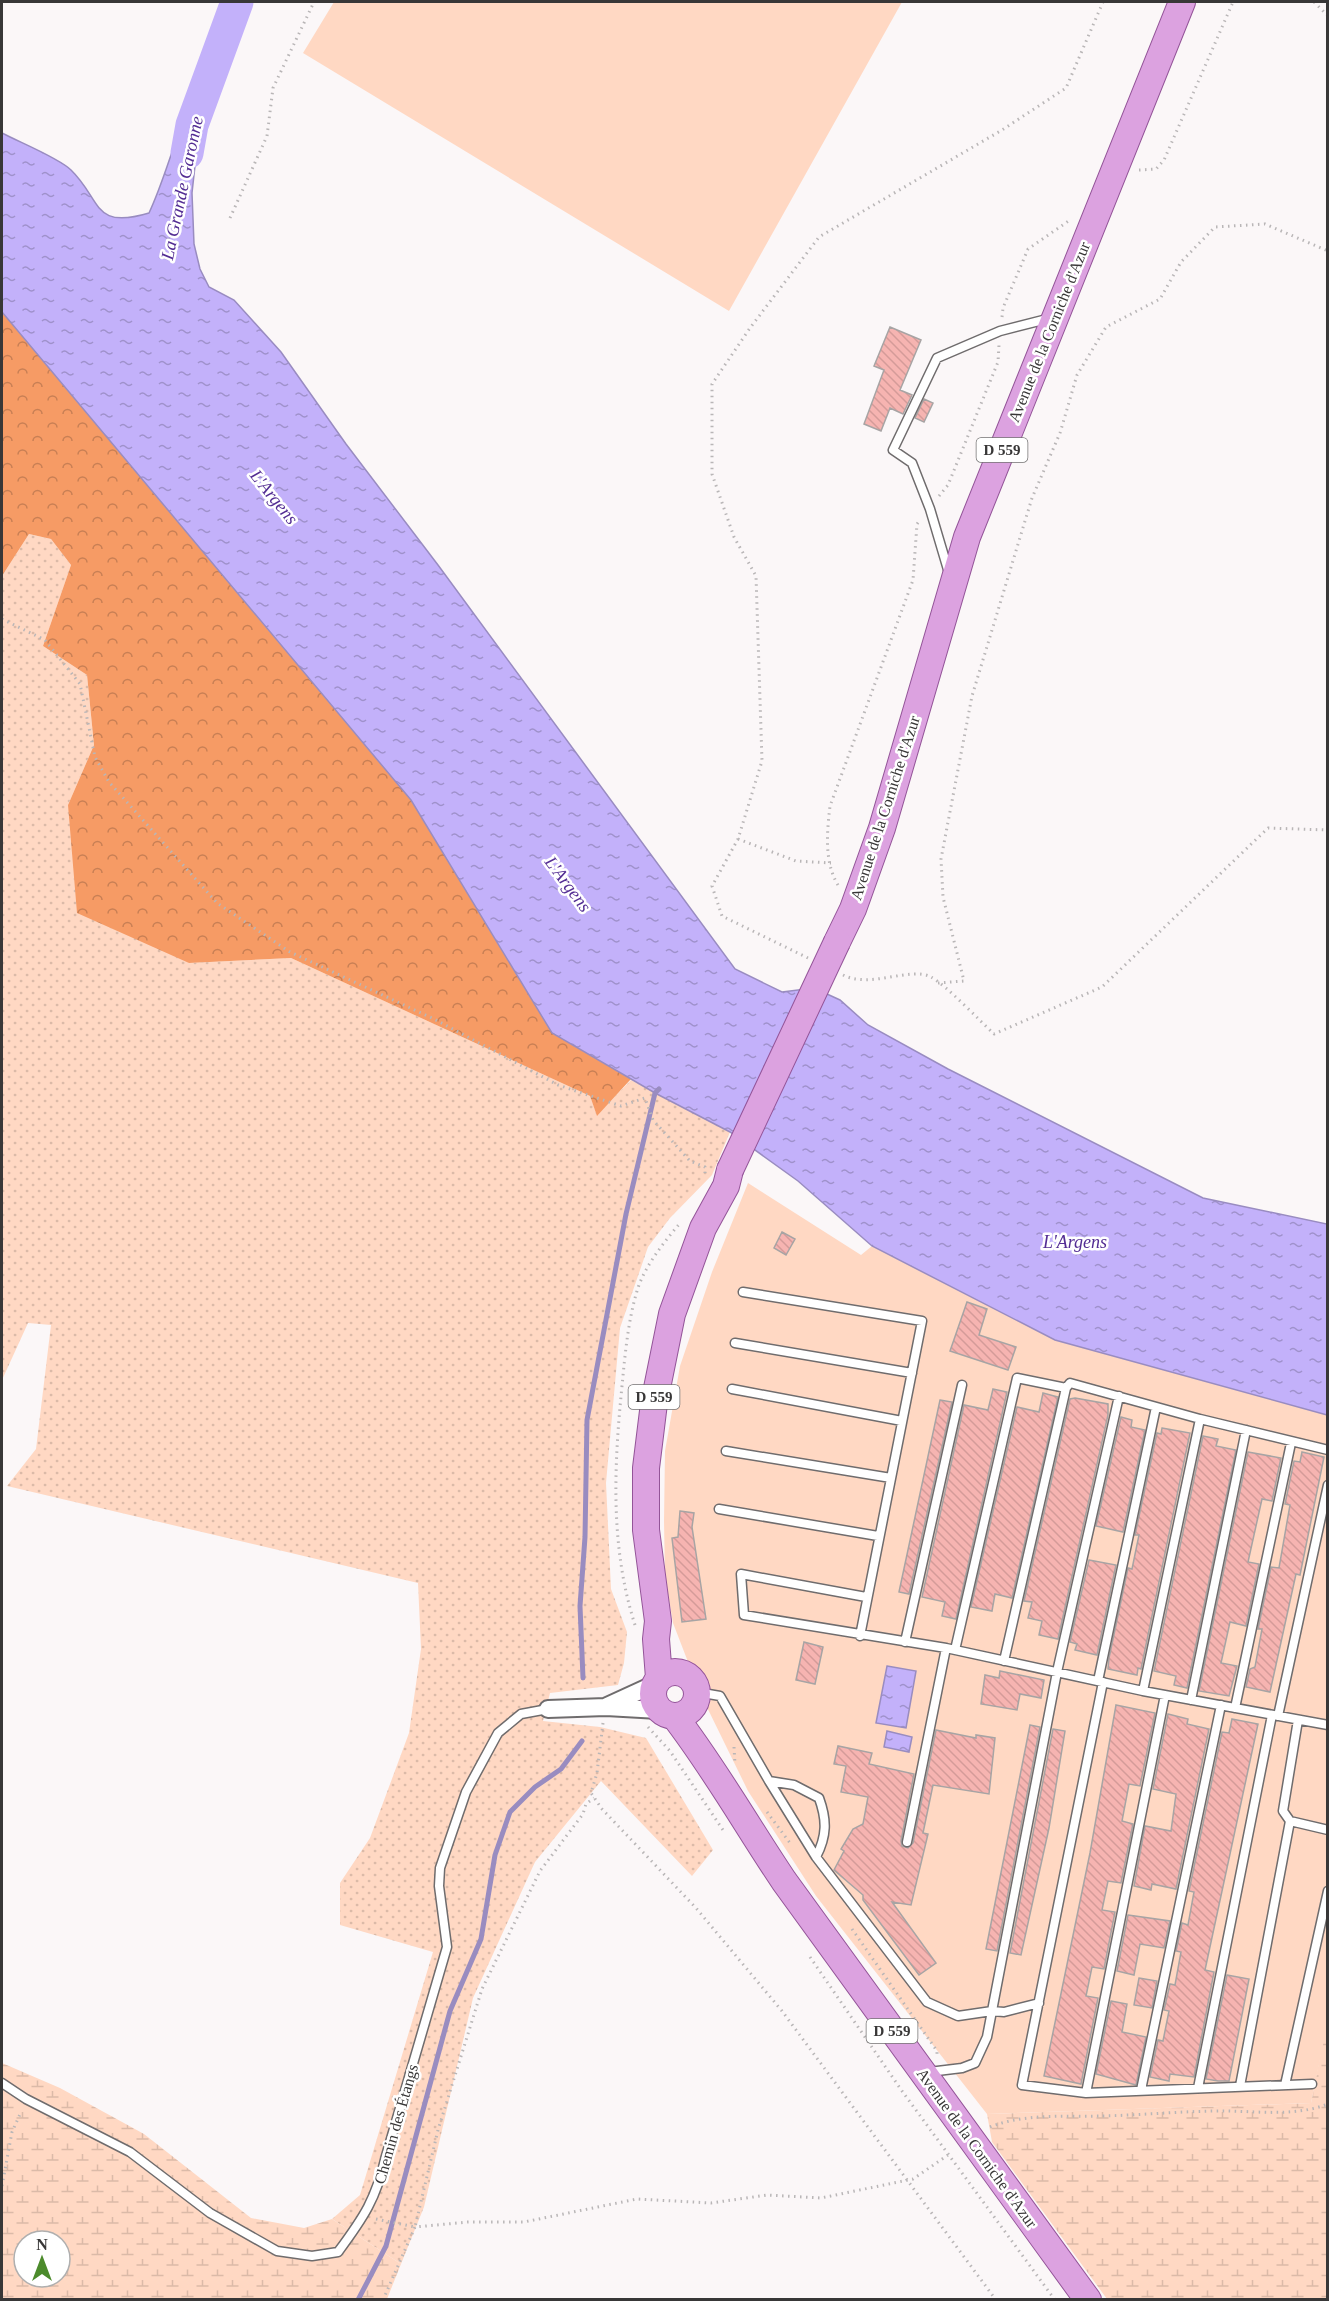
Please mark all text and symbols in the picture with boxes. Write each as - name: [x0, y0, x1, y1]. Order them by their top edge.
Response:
- water label: La Grande Garonne: [157, 114, 207, 263]
- street label: Avenue de la Corniche d'Azur: [1005, 239, 1093, 425]
- road number: D 559: [976, 438, 1028, 462]
- water label: L'Argens: [245, 465, 302, 528]
- street label: Avenue de la Corniche d'Azur: [847, 713, 923, 902]
- water label: L'Argens: [540, 852, 595, 916]
- water label: L'Argens: [1042, 1232, 1107, 1252]
- road number: D 559: [628, 1385, 680, 1409]
- road number: D 559: [866, 2019, 918, 2043]
- street label: Chemin des Étangs: [370, 2062, 422, 2186]
- street label: Avenue de la Corniche d'Azur: [913, 2065, 1041, 2232]
- north arrow: [12, 2229, 72, 2289]
- text: N: [36, 2236, 48, 2253]

